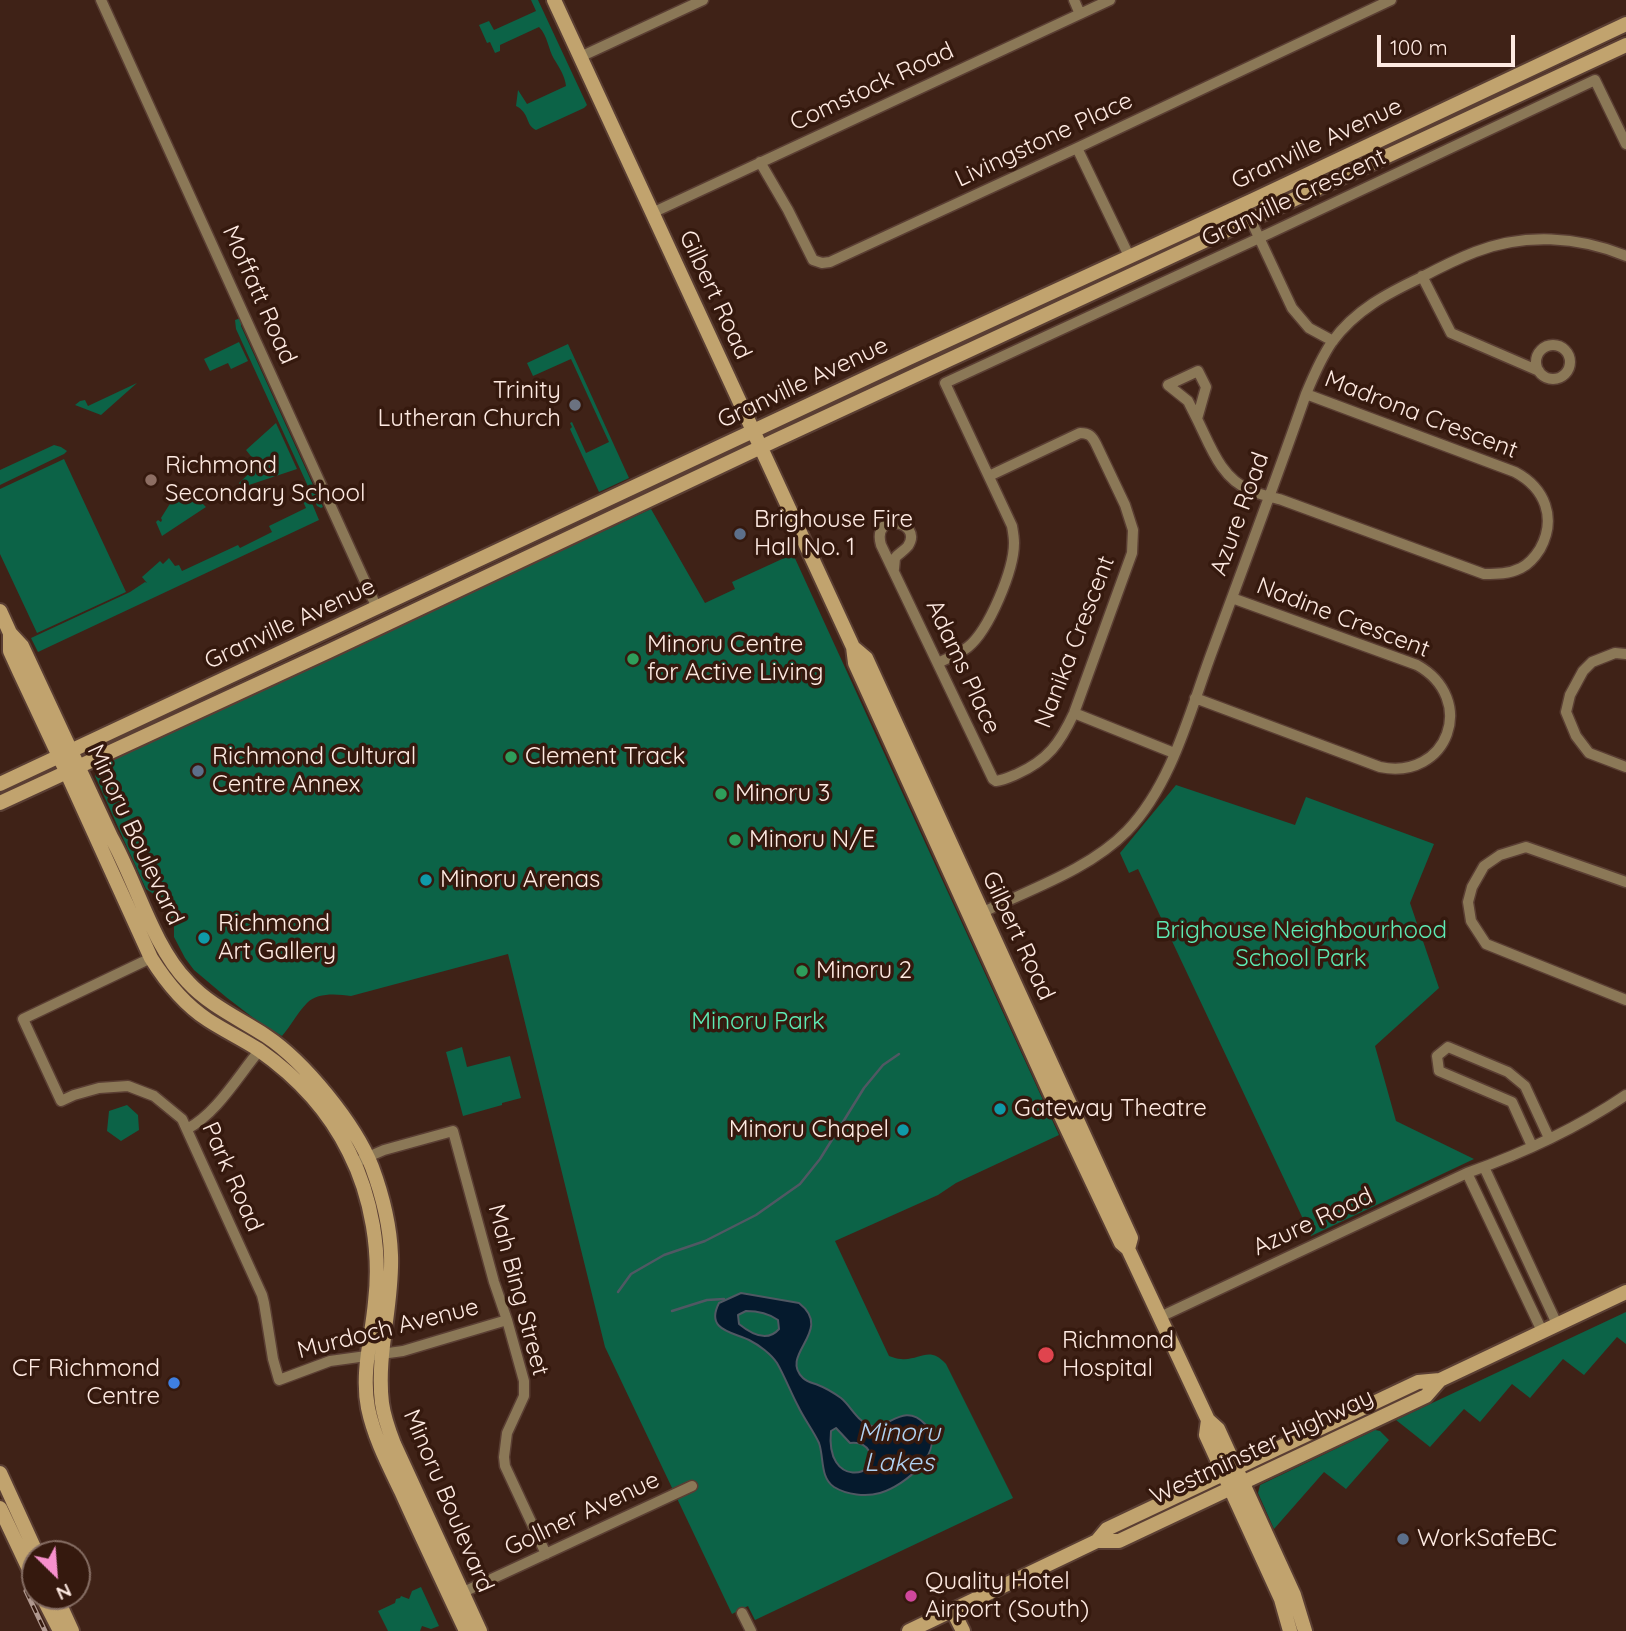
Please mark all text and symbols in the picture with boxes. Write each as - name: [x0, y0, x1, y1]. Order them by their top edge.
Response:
- scale bar: [1381, 21, 1519, 65]
- text: 100 m: [1390, 34, 1448, 60]
- street label: Comstock Road: [786, 37, 958, 137]
- street label: Livingstone Place: [951, 86, 1137, 194]
- street label: Granville Avenue: [1227, 92, 1407, 196]
- street label: Granville Crescent: [1197, 143, 1391, 253]
- street label: Moffatt Road: [216, 221, 302, 369]
- street label: Gilbert Road: [673, 226, 757, 364]
- street label: Granville Avenue: [713, 331, 893, 435]
- street label: Madrona Crescent: [1320, 365, 1522, 465]
- place label: Trinity Lutheran Church: [378, 377, 561, 433]
- marker: Trinity Lutheran Church: [567, 397, 583, 413]
- street label: Azure Road: [1204, 448, 1276, 580]
- place label: Richmond Secondary School: [165, 452, 365, 508]
- marker: Richmond Secondary School: [143, 472, 159, 488]
- place label: Brighouse Fire Hall No. 1: [754, 506, 913, 562]
- marker: Brighouse Fire Hall No. 1: [732, 526, 748, 542]
- street label: Nanika Crescent: [1029, 552, 1121, 732]
- street label: Granville Avenue: [200, 572, 380, 676]
- street label: Nadine Crescent: [1252, 572, 1434, 664]
- street label: Adams Place: [919, 595, 1007, 739]
- place label: Minoru Centre for Active Living: [647, 631, 824, 687]
- marker: Minoru Centre for Active Living: [625, 651, 641, 667]
- street label: Minoru Boulevard: [81, 740, 189, 930]
- place label: Richmond Cultural Centre Annex: [212, 743, 416, 799]
- place label: Clement Track: [525, 743, 685, 771]
- marker: Clement Track: [503, 749, 519, 765]
- marker: Richmond Cultural Centre Annex: [190, 763, 206, 779]
- place label: Minoru 3: [735, 780, 830, 808]
- marker: Minoru 3: [713, 786, 729, 802]
- place label: Minoru N/E: [749, 826, 875, 854]
- marker: Minoru N/E: [727, 832, 743, 848]
- place label: Minoru Arenas: [440, 866, 600, 894]
- street label: Gilbert Road: [976, 867, 1060, 1005]
- marker: Minoru Arenas: [418, 872, 434, 888]
- place label: Richmond Art Gallery: [218, 910, 336, 966]
- park label: Brighouse Neighbourhood School Park: [1155, 917, 1447, 973]
- marker: Richmond Art Gallery: [196, 930, 212, 946]
- place label: Minoru 2: [816, 957, 912, 985]
- marker: Minoru 2: [794, 963, 810, 979]
- park label: Minoru Park: [691, 1008, 825, 1036]
- place label: Gateway Theatre: [1014, 1095, 1207, 1123]
- marker: Gateway Theatre: [992, 1101, 1008, 1117]
- place label: Minoru Chapel: [729, 1116, 889, 1144]
- street label: Park Road: [195, 1118, 269, 1236]
- marker: Minoru Chapel: [895, 1122, 911, 1138]
- street label: Azure Road: [1248, 1182, 1378, 1262]
- street label: Mah Bing Street: [481, 1201, 555, 1379]
- street label: Murdoch Avenue: [294, 1293, 482, 1365]
- place label: Richmond Hospital: [1062, 1327, 1174, 1383]
- marker: Richmond Hospital: [1036, 1345, 1056, 1365]
- place label: CF Richmond Centre: [12, 1355, 160, 1411]
- marker: CF Richmond Centre: [166, 1375, 182, 1391]
- street label: Westminster Highway: [1146, 1383, 1378, 1511]
- street label: Minoru Boulevard: [397, 1405, 499, 1597]
- water label: Minoru Lakes: [858, 1417, 940, 1478]
- street label: Gollner Avenue: [500, 1466, 664, 1562]
- place label: WorkSafeBC: [1417, 1525, 1557, 1553]
- marker: WorkSafeBC: [1395, 1531, 1411, 1547]
- north arrow: [21, 1540, 91, 1610]
- place label: Quality Hotel Airport (South): [925, 1568, 1089, 1624]
- text: N: [53, 1578, 75, 1606]
- marker: Quality Hotel Airport (South): [903, 1588, 919, 1604]

